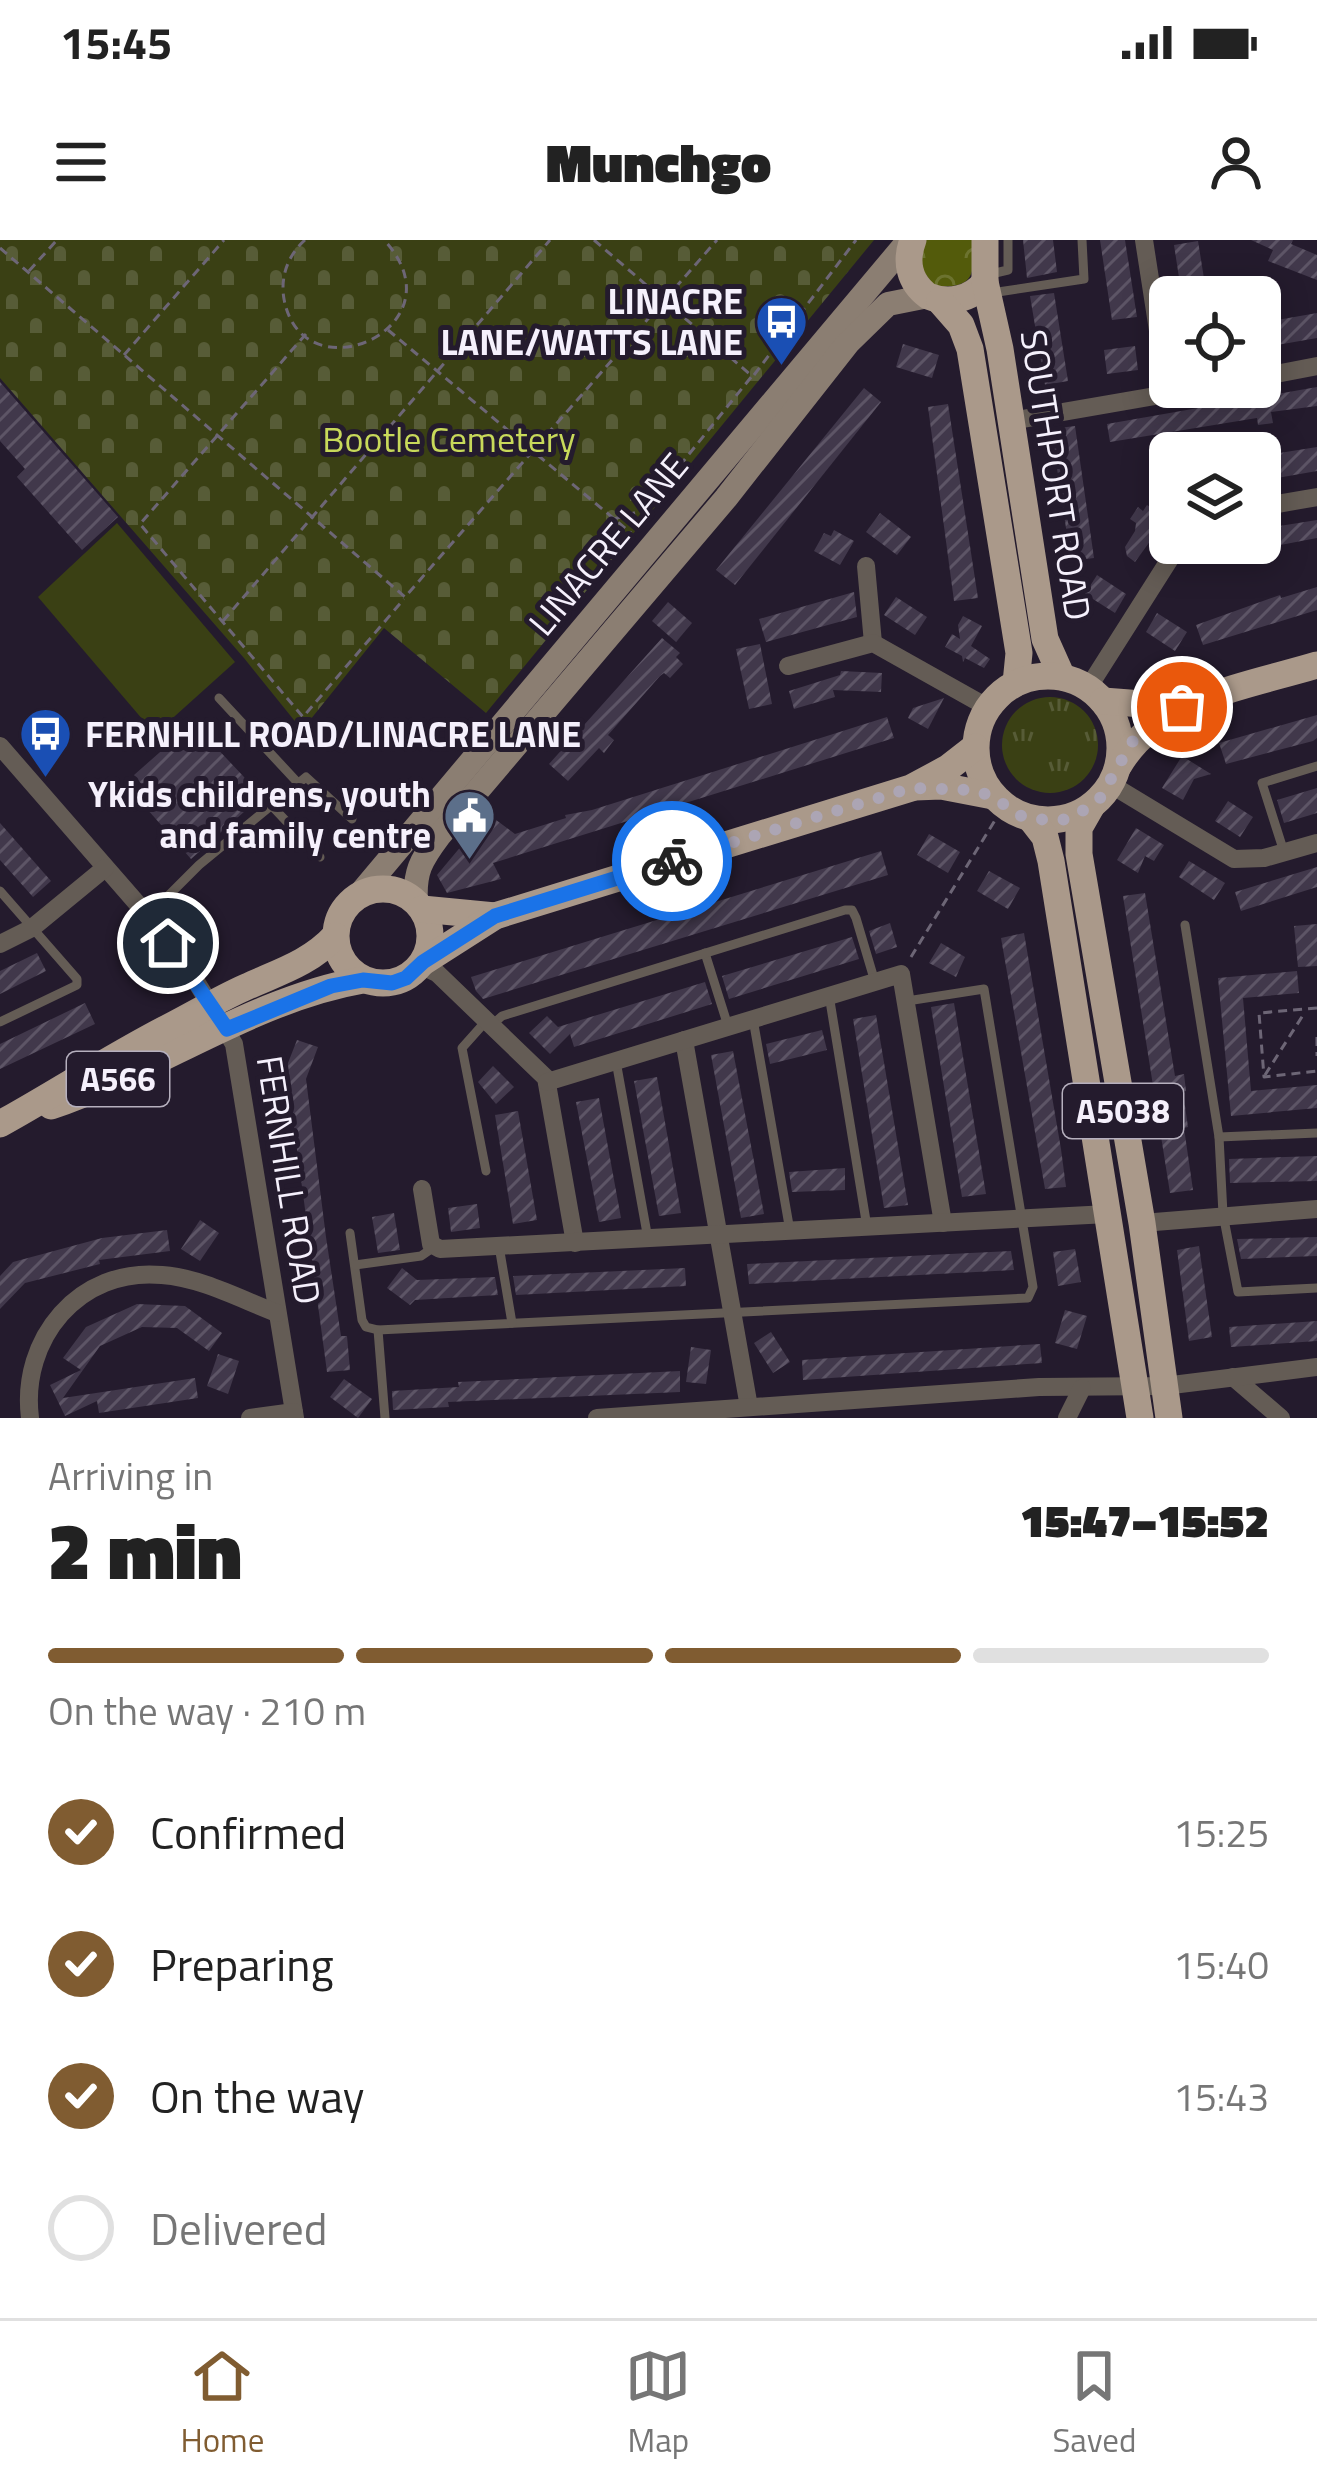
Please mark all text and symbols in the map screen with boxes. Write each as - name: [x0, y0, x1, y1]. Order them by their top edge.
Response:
- text: 15:45: [60, 8, 172, 76]
- text: Munchgo: [546, 121, 771, 203]
- icon: menu: [48, 129, 114, 195]
- icon: person: [1203, 129, 1269, 195]
- place label: LINACRE LANE/WATTS LANE: [441, 273, 743, 369]
- map controls: [1149, 276, 1281, 564]
- button: locate: [1149, 276, 1281, 408]
- bus stop icon: LINACRE LANE/WATTS LANE: [754, 294, 810, 368]
- street label: SOUTHPORT ROAD: [1006, 326, 1107, 624]
- park label: Bootle Cemetery: [322, 411, 576, 466]
- button: layers: [1149, 432, 1281, 564]
- street label: LINACRE LANE: [515, 440, 701, 647]
- pin: [1131, 656, 1233, 758]
- icon: bag: [1149, 674, 1215, 740]
- bus stop icon: FERNHILL ROAD/LINACRE LANE: [18, 706, 74, 780]
- place label: FERNHILL ROAD/LINACRE LANE: [85, 706, 581, 761]
- place label: Ykids childrens, youth and family centre: [88, 766, 431, 862]
- public building icon: Ykids childrens, youth and family centre: [442, 787, 498, 861]
- courier: [612, 801, 732, 921]
- icon: bike: [639, 828, 705, 894]
- pin: [117, 892, 219, 994]
- icon: home: [135, 910, 201, 976]
- road number: A566: [67, 1052, 169, 1106]
- street label: FERNHILL ROAD: [243, 1052, 336, 1308]
- road number: A5038: [1063, 1084, 1183, 1138]
- text: Arriving in: [48, 1446, 213, 1505]
- text: 15:47–15:52: [1020, 1486, 1269, 1554]
- text: 2 min: [48, 1491, 242, 1609]
- text: On the way · 210 m: [48, 1681, 366, 1740]
- text: Confirmed: [150, 1798, 346, 1866]
- icon: check: [48, 1799, 114, 1865]
- text: 15:25: [1173, 1803, 1269, 1862]
- text: Preparing: [150, 1930, 334, 1998]
- icon: check: [48, 1931, 114, 1997]
- text: 15:40: [1173, 1935, 1269, 1994]
- text: On the way: [150, 2062, 364, 2130]
- icon: check: [48, 2063, 114, 2129]
- text: 15:43: [1173, 2067, 1269, 2126]
- text: Delivered: [150, 2194, 328, 2262]
- tab: Home: [181, 2343, 264, 2465]
- tab: Map: [625, 2343, 691, 2465]
- tab: Saved: [1052, 2343, 1136, 2465]

